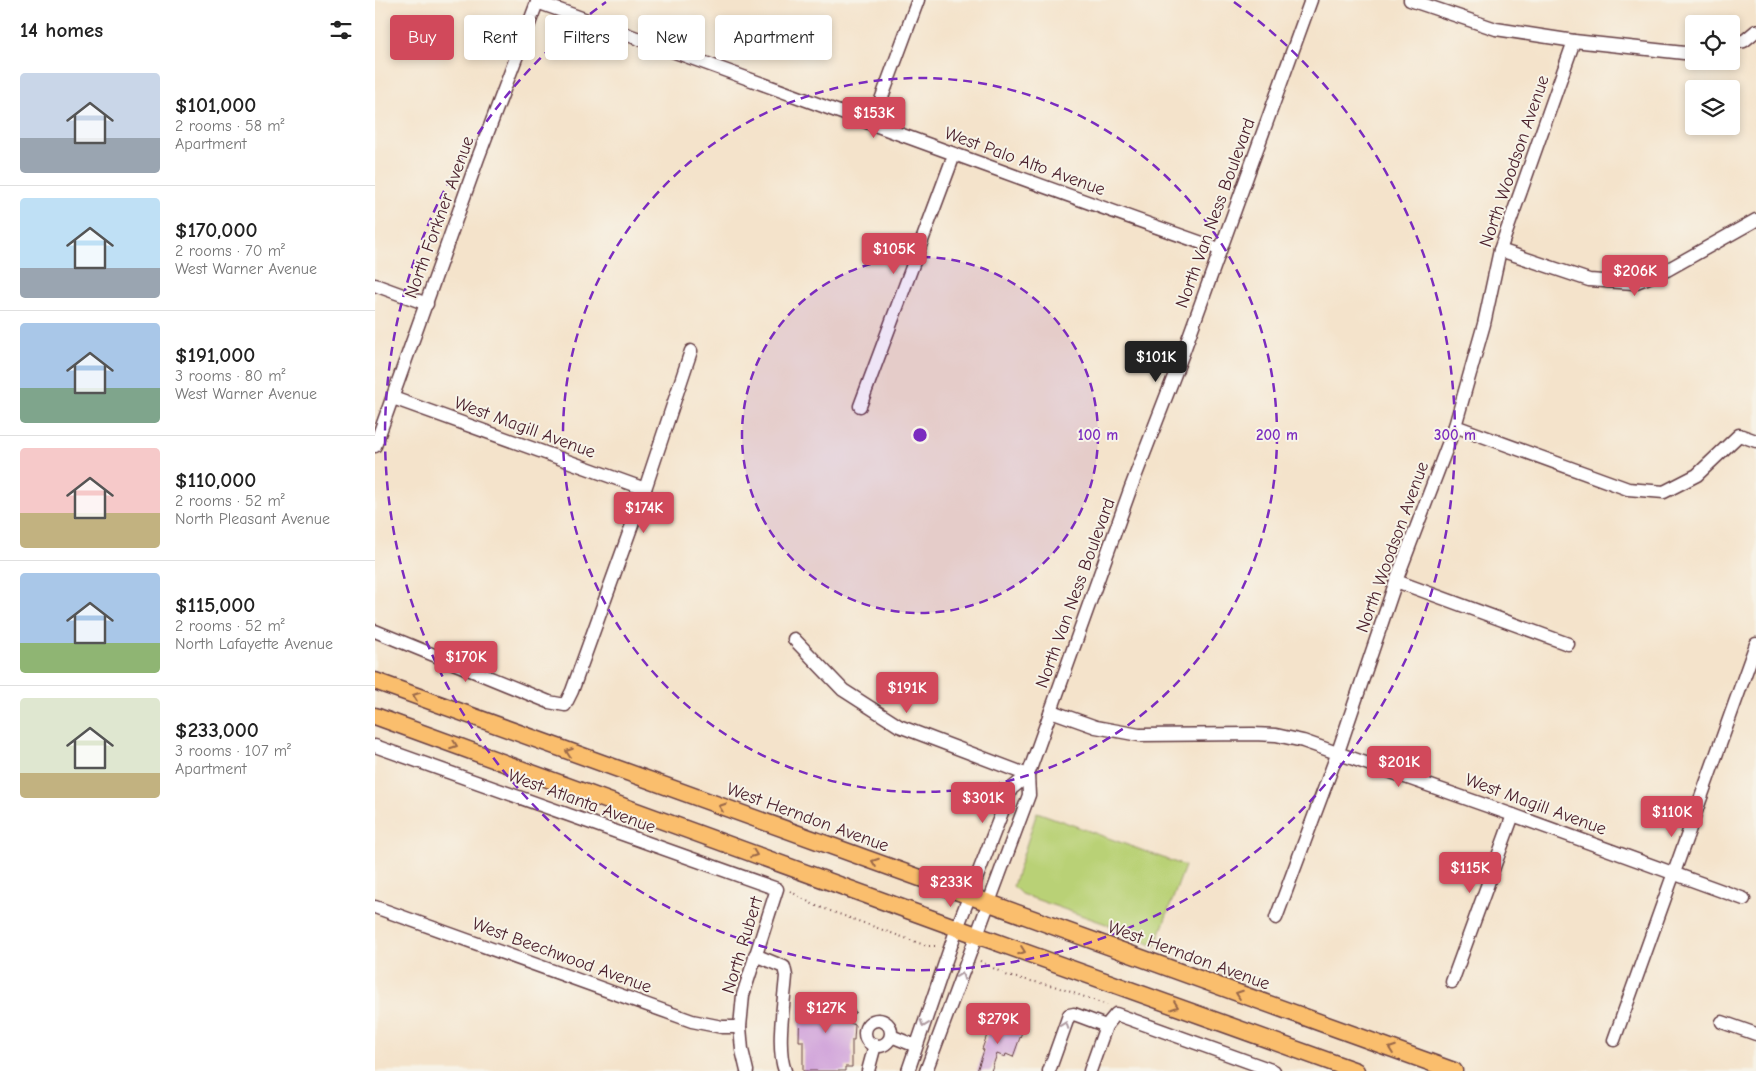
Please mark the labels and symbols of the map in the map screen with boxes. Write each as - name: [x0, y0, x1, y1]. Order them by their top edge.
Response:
- street label: North Woodson Avenue: [1475, 72, 1554, 250]
- pin: $153K: [839, 96, 909, 139]
- street label: North Van Ness Boulevard: [1171, 115, 1260, 311]
- street label: West Palo Alto Avenue: [942, 123, 1108, 200]
- street label: North Forkner Avenue: [400, 133, 479, 301]
- pin: $105K: [859, 232, 929, 275]
- pin: $206K: [1600, 254, 1670, 297]
- pin: $101K: [1121, 340, 1191, 383]
- street label: West Magill Avenue: [451, 392, 598, 463]
- centre of rings: [911, 426, 929, 444]
- text: 100 m: [1078, 426, 1118, 444]
- text: 200 m: [1256, 426, 1298, 444]
- text: 300 m: [1434, 426, 1476, 444]
- street label: North Woodson Avenue: [1352, 459, 1433, 636]
- pin: $174K: [609, 492, 679, 534]
- street label: North Van Ness Boulevard: [1031, 495, 1120, 691]
- pin: $170K: [431, 640, 501, 683]
- pin: $191K: [872, 672, 942, 714]
- one-way arrow: [412, 692, 421, 702]
- one-way arrow: [449, 739, 457, 749]
- pin: $201K: [1364, 746, 1434, 788]
- one-way arrow: [565, 748, 574, 758]
- street label: West Atlanta Avenue: [505, 765, 659, 838]
- street label: West Magill Avenue: [1462, 769, 1609, 840]
- street label: West Herndon Avenue: [724, 778, 892, 857]
- pin: $301K: [948, 782, 1018, 824]
- pin: $110K: [1637, 796, 1707, 838]
- one-way arrow: [718, 803, 727, 813]
- one-way arrow: [750, 848, 758, 858]
- pin: $115K: [1435, 852, 1505, 894]
- one-way arrow: [871, 858, 879, 868]
- pin: $233K: [916, 866, 986, 908]
- street label: North Rubert: [718, 893, 767, 996]
- street label: West Beechwood Avenue: [469, 913, 654, 998]
- street label: West Herndon Avenue: [1105, 916, 1273, 995]
- one-way arrow: [1017, 945, 1026, 955]
- one-way arrow: [955, 972, 965, 981]
- one-way arrow: [1235, 990, 1244, 1000]
- pin: $127K: [791, 992, 861, 1034]
- one-way arrow: [1170, 1000, 1179, 1010]
- pin: $279K: [963, 1002, 1033, 1045]
- one-way arrow: [920, 1019, 930, 1028]
- one-way arrow: [1059, 1021, 1069, 1030]
- one-way arrow: [1388, 1045, 1397, 1055]

